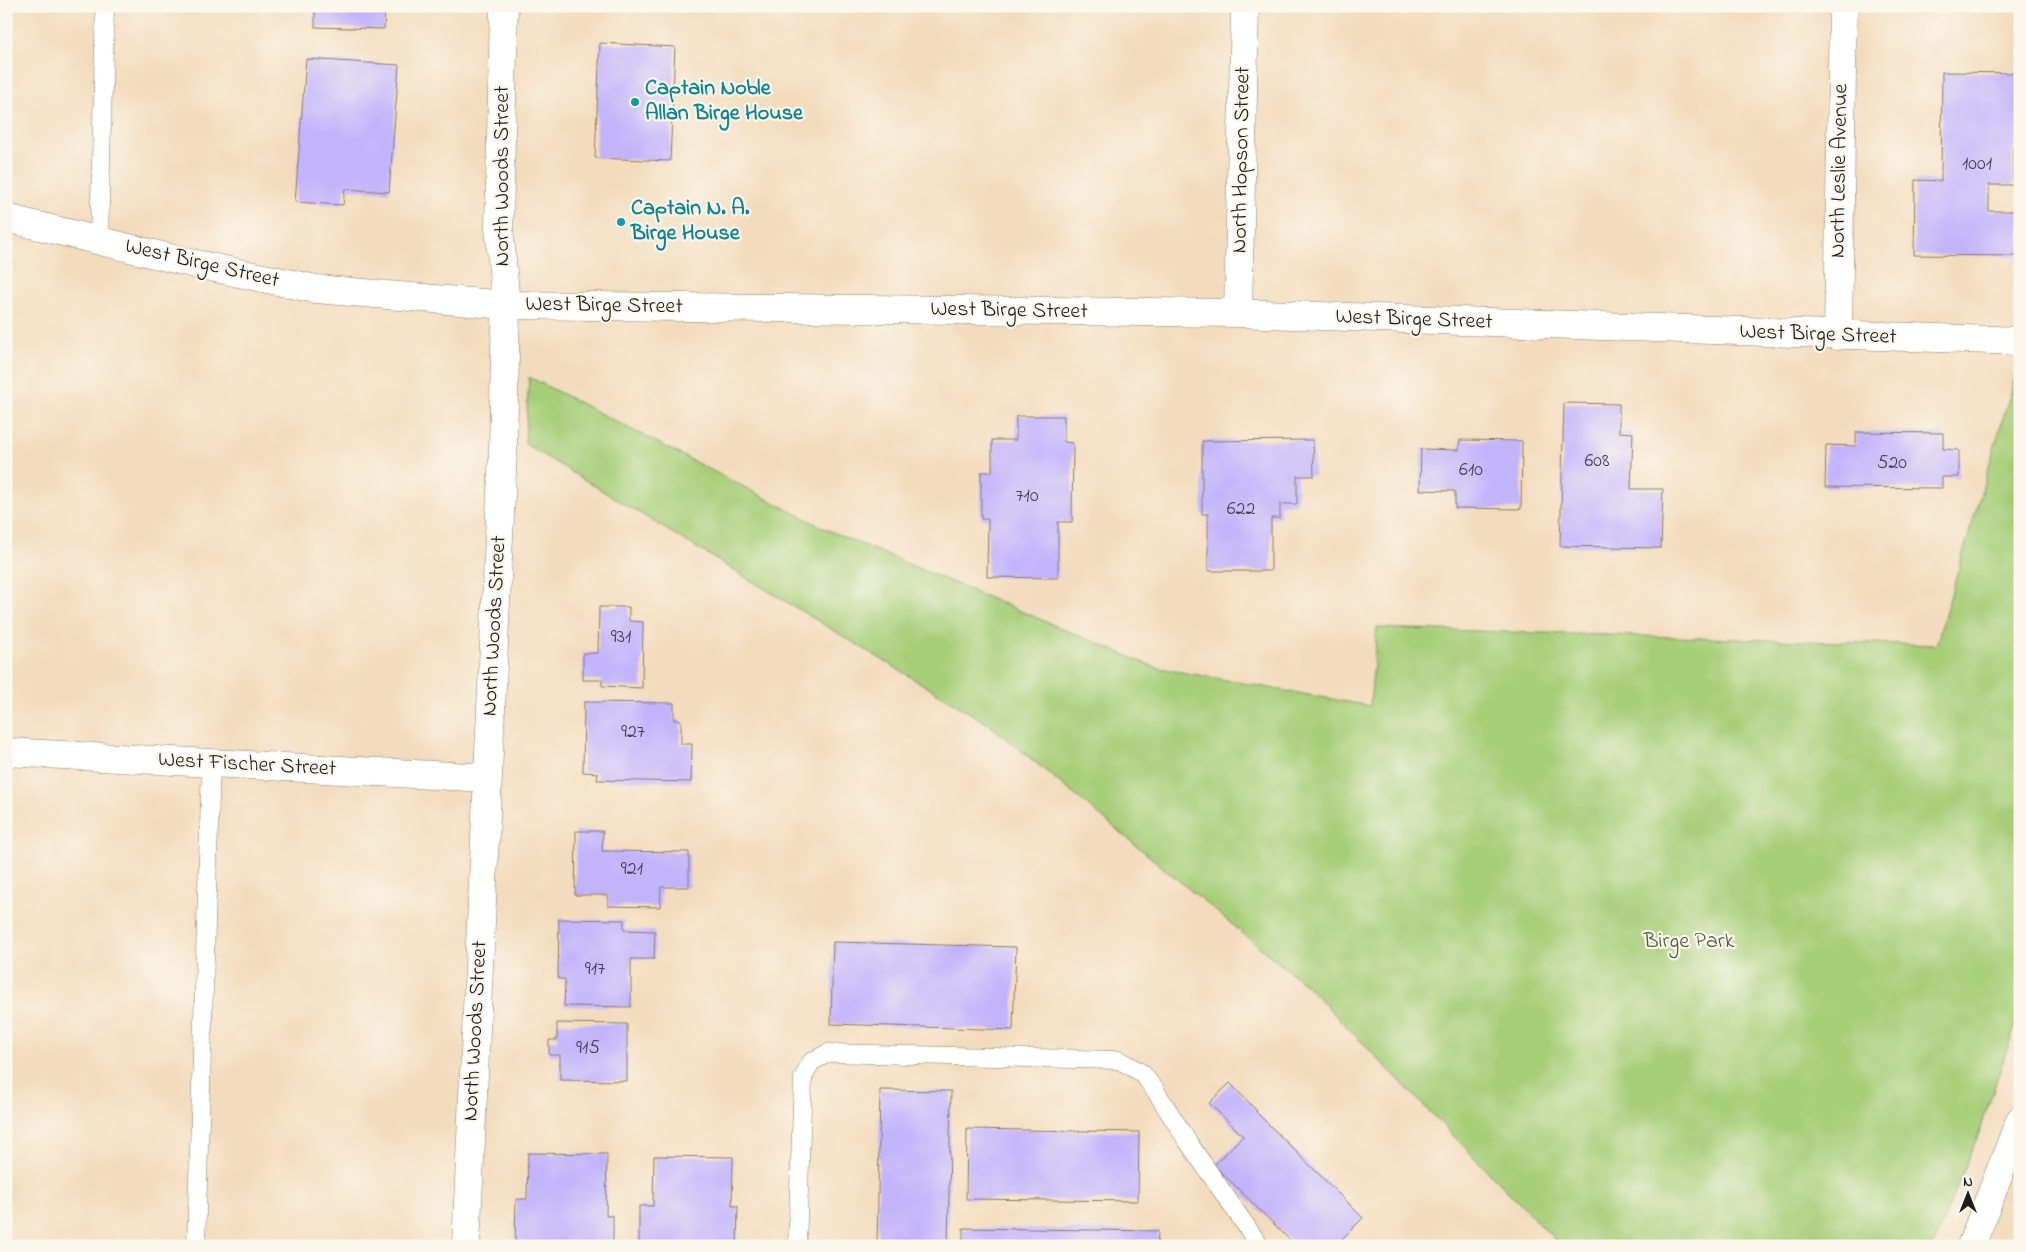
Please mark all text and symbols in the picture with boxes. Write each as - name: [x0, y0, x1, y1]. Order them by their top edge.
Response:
- street label: North Hopson Street: [1224, 66, 1260, 254]
- place label: Captain Noble Allan Birge House: [645, 73, 804, 131]
- street label: North Leslie Avenue: [1822, 83, 1858, 258]
- street label: North Woods Street: [487, 85, 519, 266]
- marker: Captain Noble Allan Birge House: [629, 96, 641, 108]
- house number: 1001: [1962, 150, 1992, 179]
- place label: Captain N. A. Birge House: [630, 193, 750, 251]
- marker: Captain N. A. Birge House: [615, 216, 627, 228]
- street label: West Birge Street: [122, 231, 283, 298]
- street label: West Birge Street: [525, 289, 684, 324]
- street label: West Birge Street: [930, 294, 1089, 329]
- street label: West Birge Street: [1335, 301, 1494, 340]
- street label: West Birge Street: [1739, 316, 1898, 355]
- house number: 608: [1585, 447, 1609, 476]
- house number: 520: [1877, 449, 1907, 478]
- house number: 610: [1459, 456, 1483, 485]
- house number: 710: [1015, 482, 1039, 511]
- house number: 622: [1227, 495, 1255, 524]
- street label: North Woods Street: [474, 534, 516, 717]
- house number: 931: [611, 623, 631, 652]
- house number: 927: [621, 718, 645, 747]
- street label: West Fischer Street: [157, 744, 337, 786]
- house number: 921: [621, 855, 643, 884]
- park label: Birge Park: [1643, 926, 1735, 959]
- street label: North Woods Street: [455, 939, 497, 1122]
- house number: 917: [585, 955, 605, 984]
- house number: 915: [576, 1034, 600, 1063]
- north arrow: [1944, 1170, 1994, 1220]
- text: N: [1963, 1172, 1973, 1193]

